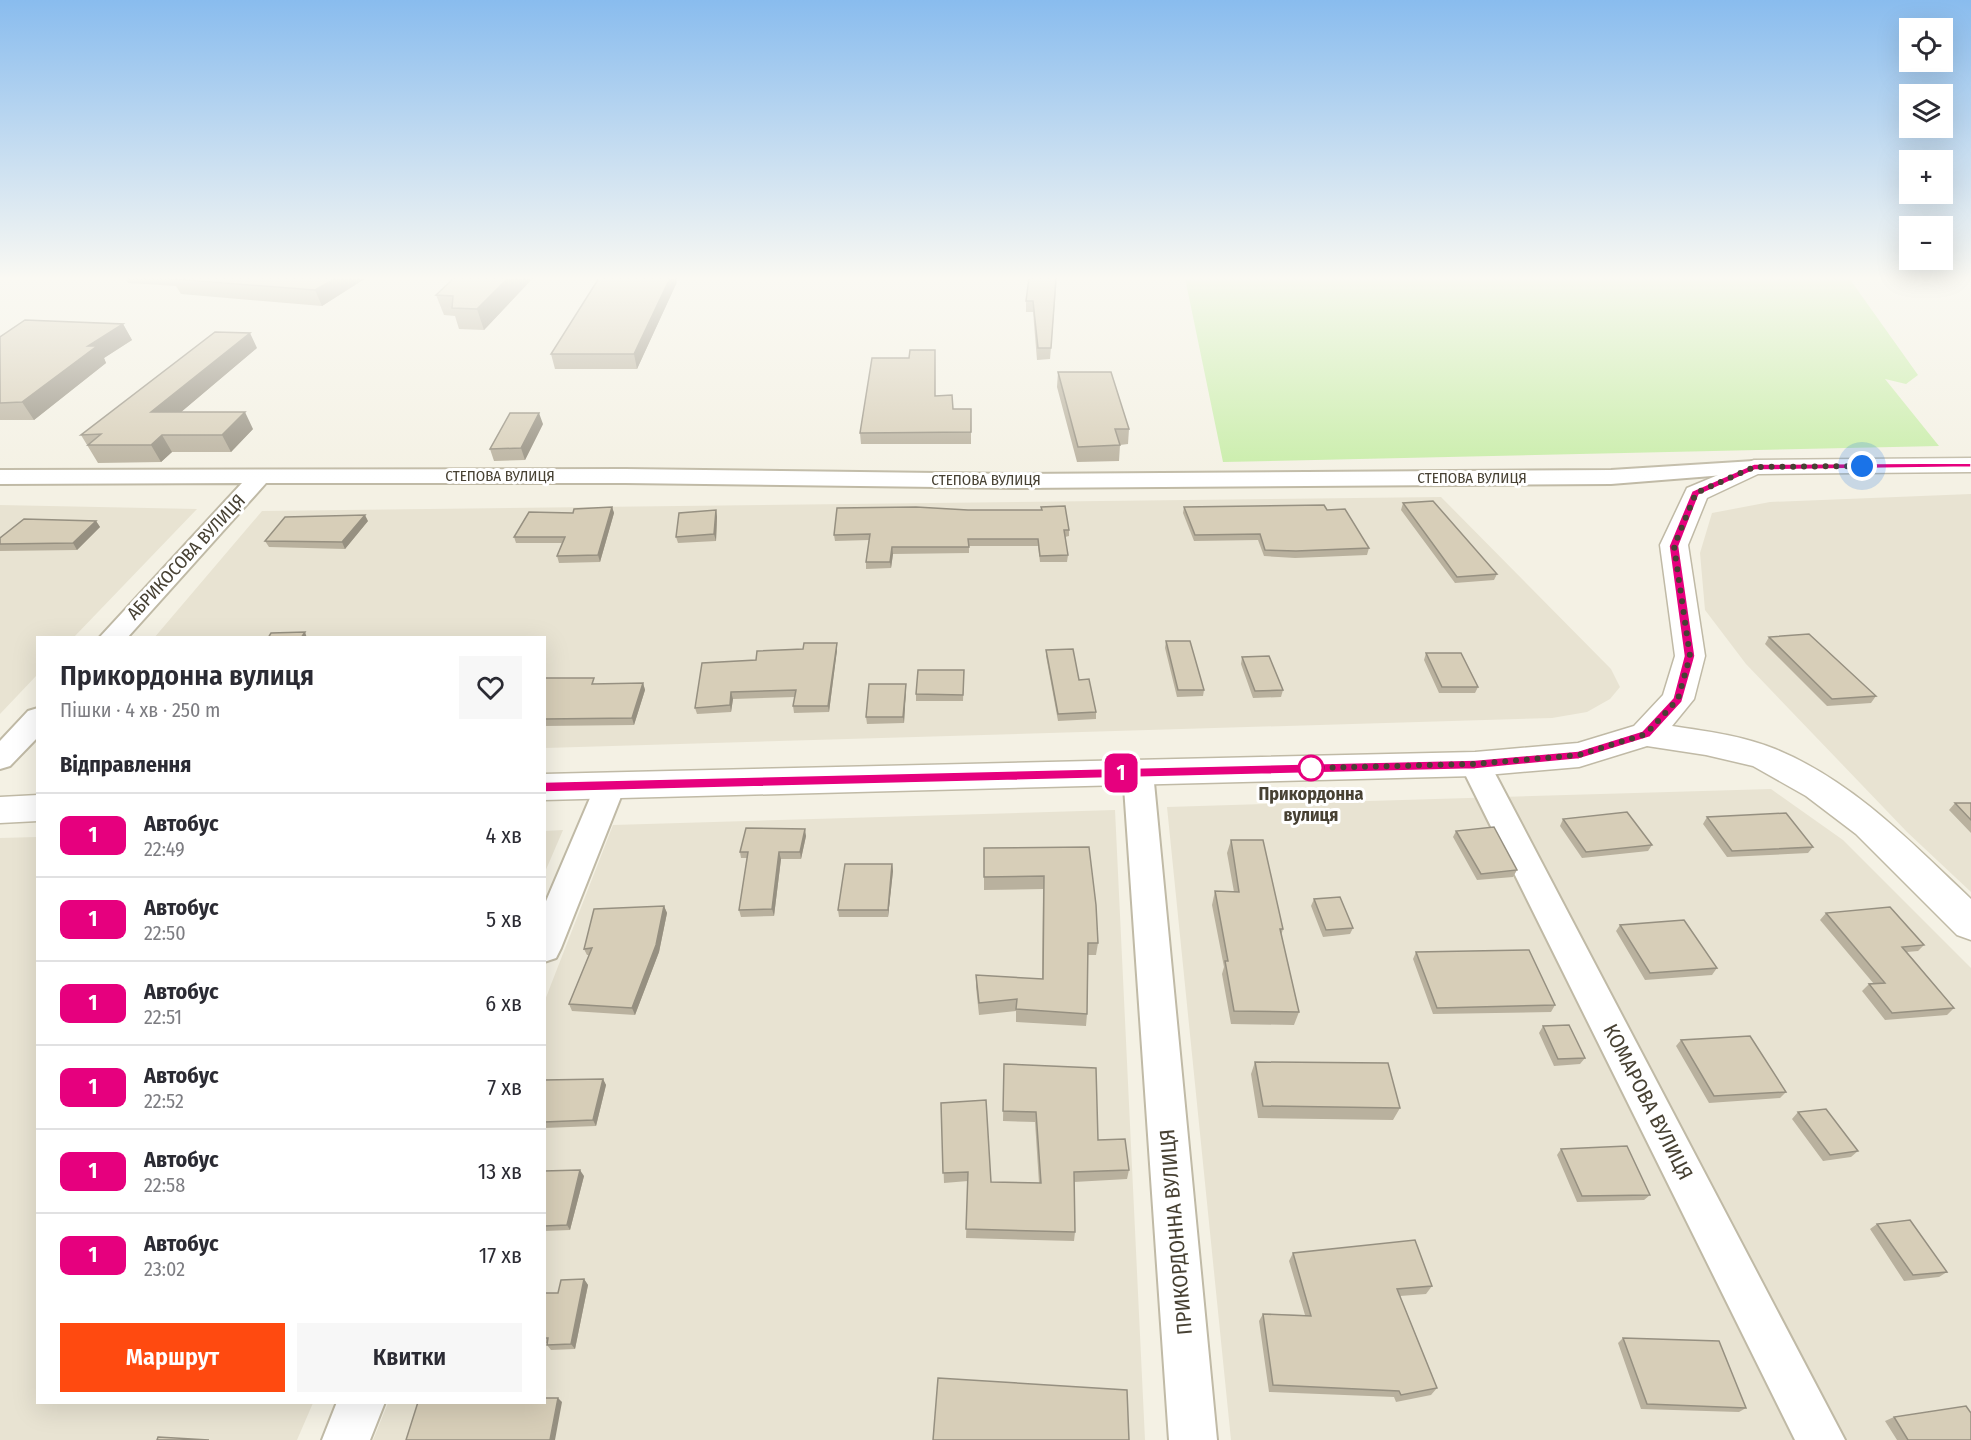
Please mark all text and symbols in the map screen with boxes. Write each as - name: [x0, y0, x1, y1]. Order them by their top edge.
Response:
- map controls: [1899, 18, 1953, 270]
- button: locate: [1899, 18, 1953, 72]
- button: layers: [1899, 84, 1953, 138]
- button: +: [1899, 150, 1953, 204]
- button: −: [1899, 216, 1953, 270]
- your location: [1847, 451, 1877, 481]
- street label: СТЕПОВА ВУЛИЦЯ: [445, 467, 555, 485]
- street label: СТЕПОВА ВУЛИЦЯ: [1417, 469, 1527, 487]
- street label: СТЕПОВА ВУЛИЦЯ: [931, 471, 1041, 489]
- street label: АБРИКОСОВА ВУЛИЦЯ: [122, 490, 250, 624]
- button: heart: [459, 656, 522, 719]
- text: Прикордонна вулиця: [60, 659, 314, 692]
- text: Пішки · 4 хв · 250 m: [60, 698, 221, 722]
- text: Відправлення: [60, 751, 191, 778]
- line badge: 1: [1102, 754, 1140, 792]
- marker: Прикордонна вулиця: [1298, 755, 1324, 781]
- text: 1: [1117, 760, 1125, 786]
- place label: Прикордонна вулиця: [1259, 783, 1364, 826]
- text: Автобус: [144, 810, 219, 837]
- text: 1: [89, 822, 97, 848]
- text: 4 хв: [485, 822, 522, 849]
- text: 22:49: [144, 837, 185, 861]
- text: Автобус: [144, 894, 219, 921]
- text: 1: [89, 906, 97, 932]
- text: 5 хв: [486, 906, 522, 933]
- text: 22:50: [144, 921, 186, 945]
- text: Автобус: [144, 978, 219, 1005]
- text: 1: [89, 990, 97, 1016]
- text: 6 хв: [485, 990, 522, 1017]
- text: 22:51: [144, 1005, 182, 1029]
- street label: КОМАРОВА ВУЛИЦЯ: [1597, 1020, 1699, 1184]
- text: Автобус: [144, 1062, 219, 1089]
- text: 1: [89, 1074, 97, 1100]
- text: 7 хв: [487, 1074, 522, 1101]
- text: 22:52: [144, 1089, 184, 1113]
- street label: ПРИКОРДОННА ВУЛИЦЯ: [1154, 1128, 1198, 1336]
- text: Автобус: [144, 1146, 219, 1173]
- text: 1: [89, 1158, 97, 1184]
- text: 13 хв: [478, 1158, 522, 1185]
- text: 22:58: [144, 1173, 185, 1197]
- text: Автобус: [144, 1230, 219, 1257]
- text: 1: [89, 1242, 97, 1268]
- text: 17 хв: [479, 1242, 522, 1269]
- text: 23:02: [144, 1257, 185, 1281]
- button: Маршрут: [60, 1323, 285, 1392]
- button: Квитки: [297, 1323, 522, 1392]

